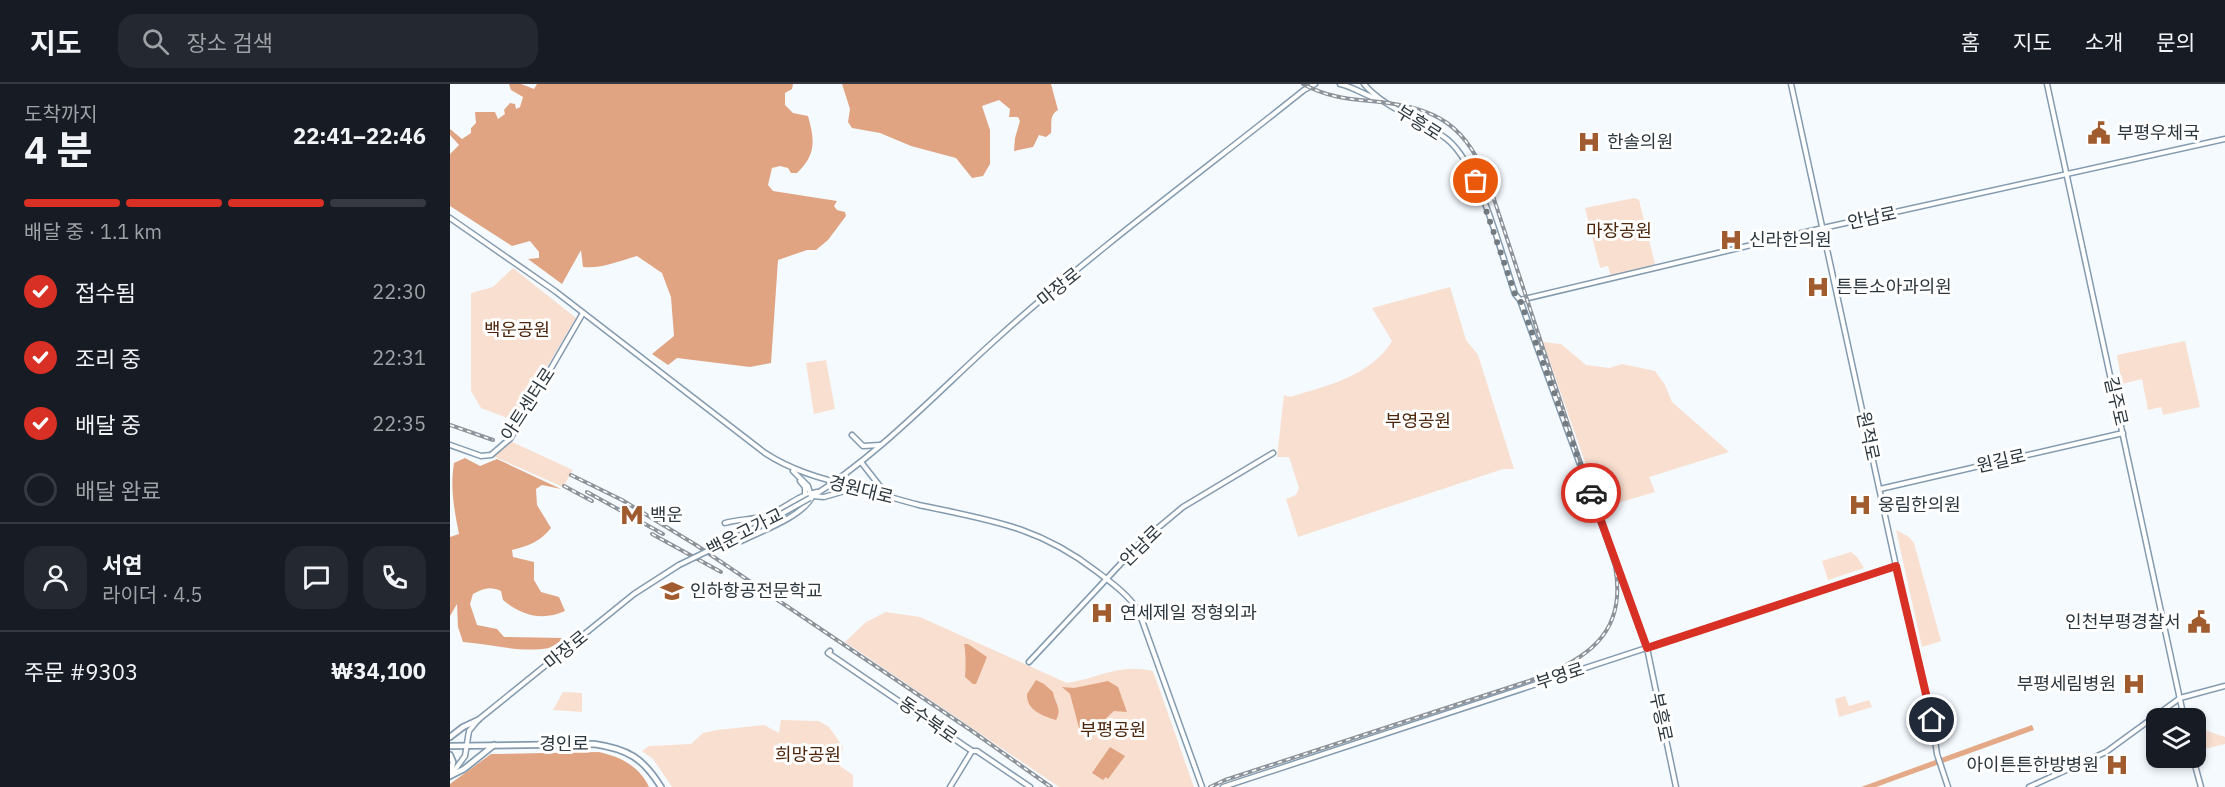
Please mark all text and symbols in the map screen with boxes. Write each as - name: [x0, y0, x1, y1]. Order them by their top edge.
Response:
- search box: [118, 14, 538, 68]
- text: 지도: [30, 24, 82, 61]
- icon: search: [139, 25, 172, 58]
- text: 장소 검색: [187, 28, 273, 57]
- text: 홈: [1961, 28, 1980, 56]
- text: 지도: [2013, 28, 2052, 56]
- text: 소개: [2085, 28, 2123, 56]
- text: 문의: [2156, 28, 2195, 56]
- text: 도착까지: [24, 100, 98, 127]
- street label: 부흥로: [1392, 100, 1446, 145]
- public building icon: 부평우체국: [2086, 120, 2112, 146]
- text: 22:41–22:46: [293, 121, 426, 150]
- place label: 부평우체국: [2117, 121, 2200, 144]
- text: 4 분: [24, 124, 92, 175]
- hospital icon: 한솔의원: [1576, 129, 1602, 155]
- place label: 한솔의원: [1607, 130, 1673, 153]
- pin: [1450, 155, 1501, 206]
- icon: bag: [1459, 164, 1492, 197]
- street label: 안남로: [1845, 201, 1899, 234]
- text: 배달 중 · 1.1 km: [24, 218, 162, 245]
- park label: 마장공원: [1586, 219, 1652, 242]
- hospital icon: 신라한의원: [1718, 227, 1744, 253]
- place label: 신라한의원: [1749, 228, 1832, 251]
- street label: 마장로: [1032, 262, 1085, 311]
- hospital icon: 튼튼소아과의원: [1805, 274, 1831, 300]
- icon: check: [24, 275, 57, 308]
- place label: 튼튼소아과의원: [1836, 275, 1952, 298]
- text: 접수됨: [75, 278, 136, 307]
- text: 22:30: [372, 278, 426, 305]
- park label: 백운공원: [484, 318, 550, 341]
- icon: check: [24, 341, 57, 374]
- text: 조리 중: [75, 344, 141, 373]
- text: 22:31: [372, 344, 426, 371]
- street label: 아트센터로: [495, 363, 560, 445]
- street label: 길주로: [2100, 374, 2133, 428]
- icon: check: [24, 407, 57, 440]
- park label: 부영공원: [1385, 409, 1451, 432]
- street label: 원적로: [1852, 409, 1885, 463]
- text: 배달 중: [75, 410, 141, 439]
- text: 22:35: [372, 410, 426, 437]
- street label: 원길로: [1974, 444, 2028, 477]
- courier: [1561, 463, 1621, 523]
- street label: 경원대로: [826, 470, 896, 509]
- text: 배달 완료: [75, 476, 161, 505]
- icon: car: [1575, 477, 1608, 510]
- hospital icon: 웅림한의원: [1847, 492, 1873, 518]
- place label: 웅림한의원: [1878, 493, 1961, 516]
- metro station icon: 백운: [619, 502, 645, 528]
- place label: 백운: [650, 503, 683, 526]
- street label: 백운고가교: [703, 503, 787, 561]
- street label: 안남로: [1115, 520, 1167, 571]
- button: person: [24, 546, 87, 609]
- button: chat: [285, 546, 348, 609]
- button: phone: [363, 546, 426, 609]
- text: 서연: [102, 550, 142, 579]
- school or university icon: 인하항공전문학교: [659, 578, 685, 604]
- place label: 인하항공전문학교: [690, 579, 822, 602]
- text: 라이더 · 4.5: [102, 581, 203, 608]
- hospital icon: 연세제일 정형외과: [1089, 600, 1115, 626]
- place label: 연세제일 정형외과: [1120, 601, 1257, 624]
- public building icon: 인천부평경찰서: [2186, 609, 2212, 635]
- place label: 인천부평경찰서: [2065, 610, 2181, 633]
- street label: 마장로: [539, 625, 592, 674]
- text: ₩34,100: [331, 656, 426, 685]
- text: 주문 #9303: [24, 657, 138, 686]
- street label: 부영로: [1533, 657, 1587, 694]
- hospital icon: 부평세림병원: [2121, 671, 2147, 697]
- place label: 부평세림병원: [2017, 672, 2116, 695]
- street label: 부흥로: [1645, 690, 1678, 744]
- street label: 동수북로: [895, 691, 962, 748]
- pin: [1906, 694, 1957, 745]
- icon: home: [1915, 703, 1948, 736]
- map controls: [2146, 708, 2206, 768]
- button: layers: [2146, 708, 2206, 768]
- park label: 부평공원: [1080, 718, 1146, 741]
- street label: 경인로: [539, 732, 589, 755]
- park label: 희망공원: [775, 743, 841, 766]
- hospital icon: 아이튼튼한방병원: [2104, 752, 2130, 778]
- place label: 아이튼튼한방병원: [1967, 753, 2099, 776]

